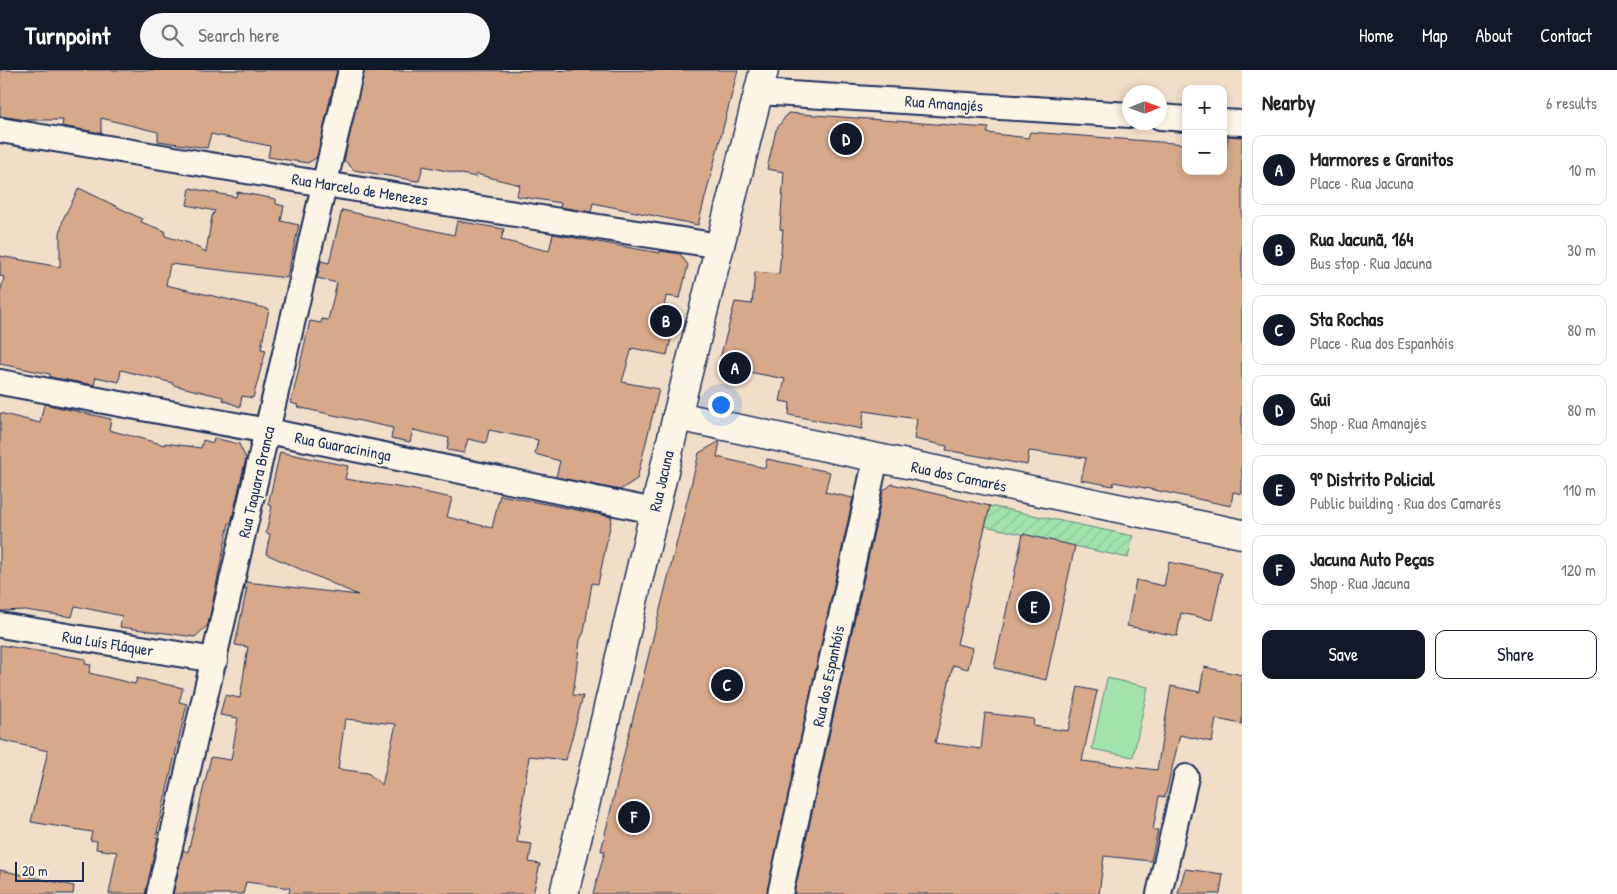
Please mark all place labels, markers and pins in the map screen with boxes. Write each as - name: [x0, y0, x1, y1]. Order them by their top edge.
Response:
- pin: D: [830, 120, 862, 158]
- pin: B: [650, 302, 682, 340]
- pin: A: [719, 349, 751, 387]
- pin: E: [1018, 588, 1050, 626]
- pin: C: [711, 666, 743, 704]
- pin: F: [618, 798, 650, 836]

